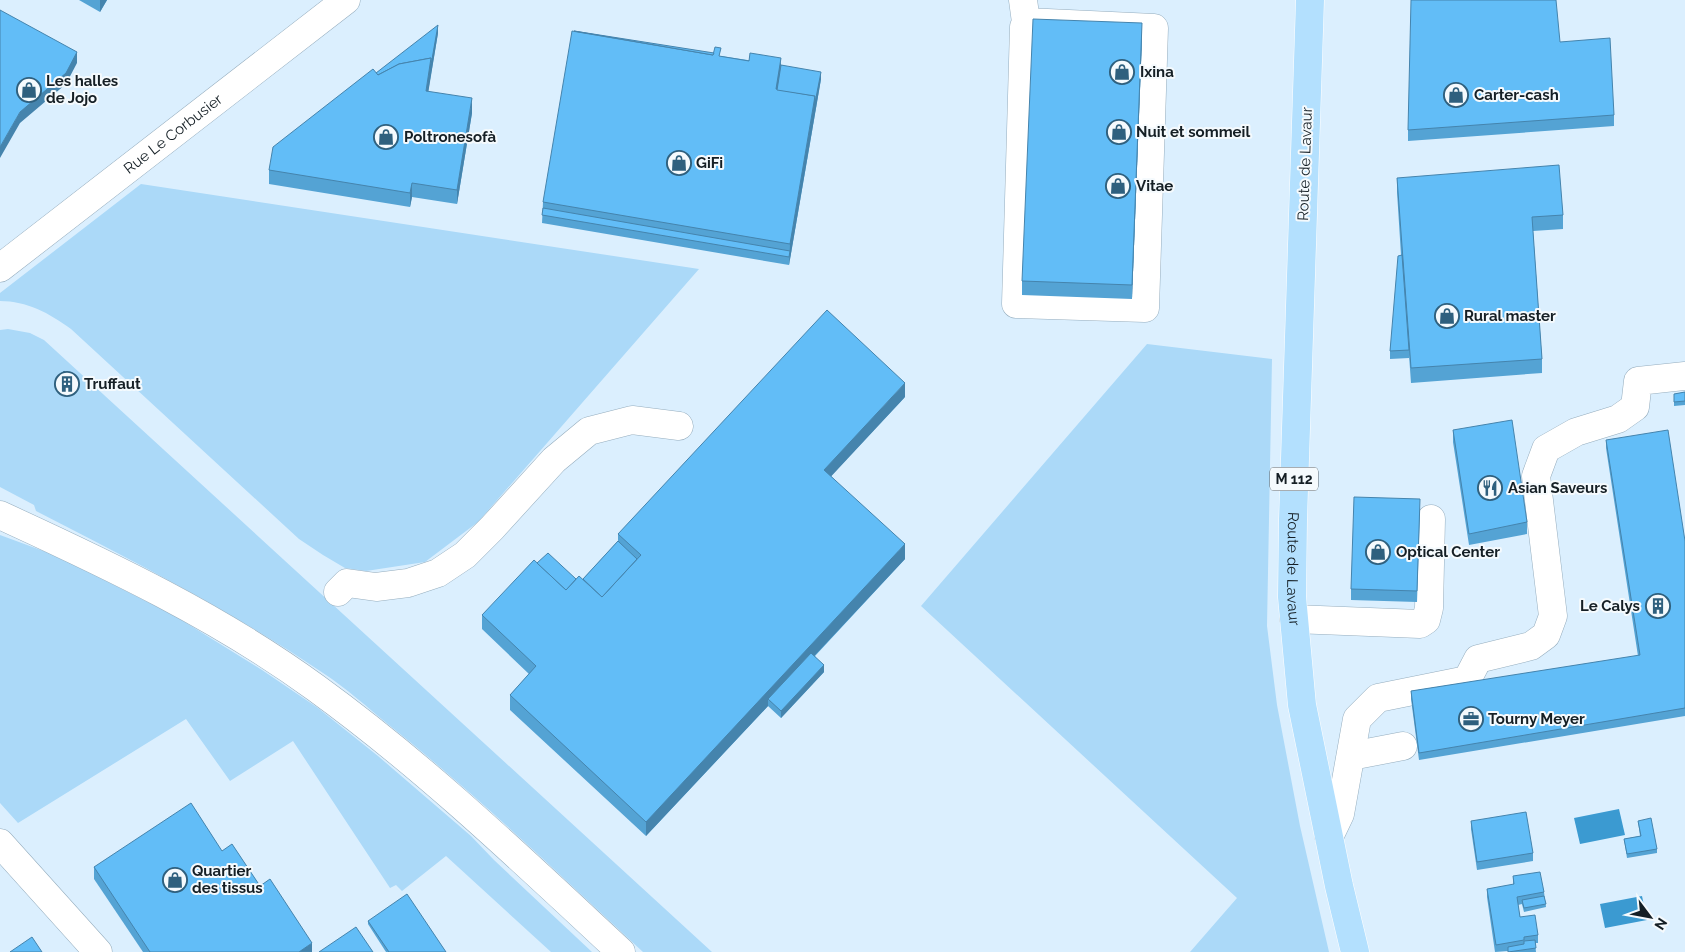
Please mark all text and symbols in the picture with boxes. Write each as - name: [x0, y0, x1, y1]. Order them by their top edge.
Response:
- shop icon: Ixina: [1109, 59, 1135, 85]
- place label: Ixina: [1140, 63, 1174, 81]
- place label: Les halles de Jojo: [46, 72, 118, 107]
- shop icon: Les halles de Jojo: [16, 77, 42, 103]
- shop icon: Carter-cash: [1443, 82, 1469, 108]
- place label: Carter-cash: [1474, 86, 1559, 104]
- street label: Rue Le Corbusier: [120, 90, 227, 178]
- street label: Route de Lavaur: [1294, 106, 1316, 221]
- shop icon: Nuit et sommeil: [1106, 119, 1132, 145]
- place label: Nuit et sommeil: [1136, 123, 1250, 141]
- shop icon: Poltronesofà: [373, 124, 399, 150]
- place label: Poltronesofà: [404, 128, 496, 146]
- shop icon: GiFi: [666, 150, 692, 176]
- place label: GiFi: [696, 154, 723, 172]
- shop icon: Vitae: [1105, 173, 1131, 199]
- place label: Vitae: [1136, 177, 1173, 195]
- shop icon: Rural master: [1434, 303, 1460, 329]
- place label: Rural master: [1464, 307, 1556, 325]
- building icon: Truffaut: [54, 371, 80, 397]
- place label: Truffaut: [84, 375, 141, 393]
- road number: M 112: [1270, 468, 1318, 490]
- restaurant icon: Asian Saveurs: [1477, 475, 1503, 501]
- place label: Asian Saveurs: [1508, 479, 1607, 497]
- street label: Route de Lavaur: [1283, 512, 1304, 627]
- shop icon: Optical Center: [1365, 539, 1391, 565]
- place label: Optical Center: [1396, 543, 1500, 561]
- building icon: Le Calys: [1645, 593, 1671, 619]
- place label: Le Calys: [1580, 597, 1640, 615]
- office icon: Tourny Meyer: [1458, 706, 1484, 732]
- place label: Tourny Meyer: [1488, 710, 1585, 728]
- place label: Quartier des tissus: [192, 862, 263, 897]
- shop icon: Quartier des tissus: [162, 867, 188, 893]
- north arrow: [1625, 892, 1675, 942]
- text: N: [1651, 915, 1671, 933]

